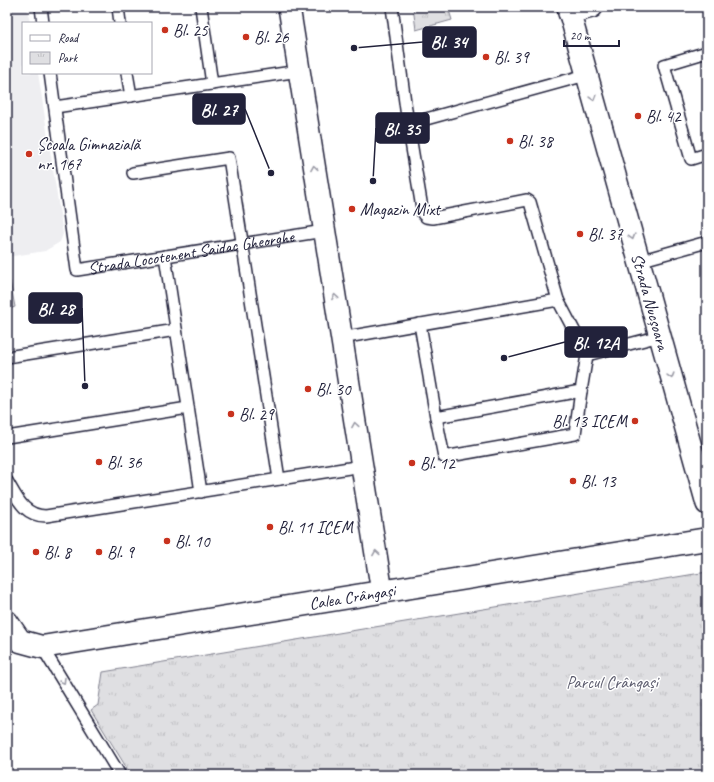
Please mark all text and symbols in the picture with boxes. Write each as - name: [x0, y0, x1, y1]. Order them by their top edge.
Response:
- place label: Bl. 25: [173, 20, 209, 41]
- legend: [22, 22, 152, 74]
- scale bar: [564, 22, 619, 48]
- marker: Bl. 25: [160, 25, 170, 35]
- place label: Bl. 26: [254, 27, 290, 48]
- callout: Bl. 34: [423, 27, 476, 57]
- text: 20 m: [570, 28, 592, 44]
- text: Road: [58, 30, 80, 46]
- text: Bl. 34: [431, 31, 469, 53]
- marker: Bl. 26: [241, 32, 251, 42]
- place label: Bl. 39: [494, 47, 530, 68]
- text: Park: [58, 50, 79, 66]
- marker: Bl. 39: [481, 52, 491, 62]
- callout: Bl. 27: [193, 94, 245, 124]
- one-way arrow: [588, 95, 597, 102]
- text: Bl. 27: [201, 99, 239, 121]
- place label: Bl. 42: [646, 106, 682, 127]
- marker: Bl. 42: [633, 111, 643, 121]
- callout: Bl. 35: [376, 113, 429, 143]
- text: Bl. 35: [384, 118, 422, 140]
- place label: Bl. 38: [518, 131, 555, 152]
- place label: Școala Gimnazială nr. 167: [37, 134, 142, 175]
- marker: Bl. 38: [505, 136, 515, 146]
- marker: Școala Gimnazială nr. 167: [24, 149, 34, 159]
- one-way arrow: [311, 165, 319, 171]
- place label: Magazin Mixt: [360, 199, 442, 220]
- marker: Magazin Mixt: [347, 204, 357, 214]
- place label: Bl. 37: [588, 224, 624, 245]
- street label: Strada Locotenent Saidac Gheorghe: [86, 226, 297, 279]
- marker: Bl. 37: [575, 229, 585, 239]
- one-way arrow: [627, 233, 636, 240]
- street label: Strada Nucșoara: [626, 251, 674, 355]
- callout: Bl. 28: [29, 293, 82, 323]
- one-way arrow: [331, 294, 340, 300]
- text: Bl. 28: [38, 298, 76, 320]
- callout: Bl. 12A: [565, 327, 627, 357]
- text: Bl. 12A: [573, 332, 621, 354]
- one-way arrow: [666, 372, 675, 379]
- place label: Bl. 30: [316, 379, 352, 400]
- marker: Bl. 30: [303, 384, 313, 394]
- place label: Bl. 29: [239, 404, 275, 425]
- marker: Bl. 29: [226, 409, 236, 419]
- place label: Bl. 13 ICEM: [552, 411, 629, 432]
- marker: Bl. 13 ICEM: [630, 416, 640, 426]
- one-way arrow: [351, 422, 360, 428]
- place label: Bl. 36: [107, 452, 143, 473]
- place label: Bl. 12: [420, 453, 456, 474]
- marker: Bl. 36: [94, 457, 104, 467]
- marker: Bl. 12: [407, 458, 417, 468]
- place label: Bl. 13: [581, 471, 617, 492]
- marker: Bl. 13: [568, 476, 578, 486]
- place label: Bl. 11 ICEM: [278, 517, 354, 538]
- marker: Bl. 11 ICEM: [265, 522, 275, 532]
- place label: Bl. 10: [175, 531, 211, 552]
- marker: Bl. 10: [162, 536, 172, 546]
- place label: Bl. 8: [44, 542, 73, 563]
- place label: Bl. 9: [107, 542, 135, 563]
- marker: Bl. 8: [31, 547, 41, 557]
- marker: Bl. 9: [94, 547, 104, 557]
- one-way arrow: [372, 550, 380, 557]
- street label: Calea Crângași: [308, 580, 399, 614]
- park label: Parcul Crângași: [566, 672, 660, 693]
- one-way arrow: [58, 677, 65, 684]

